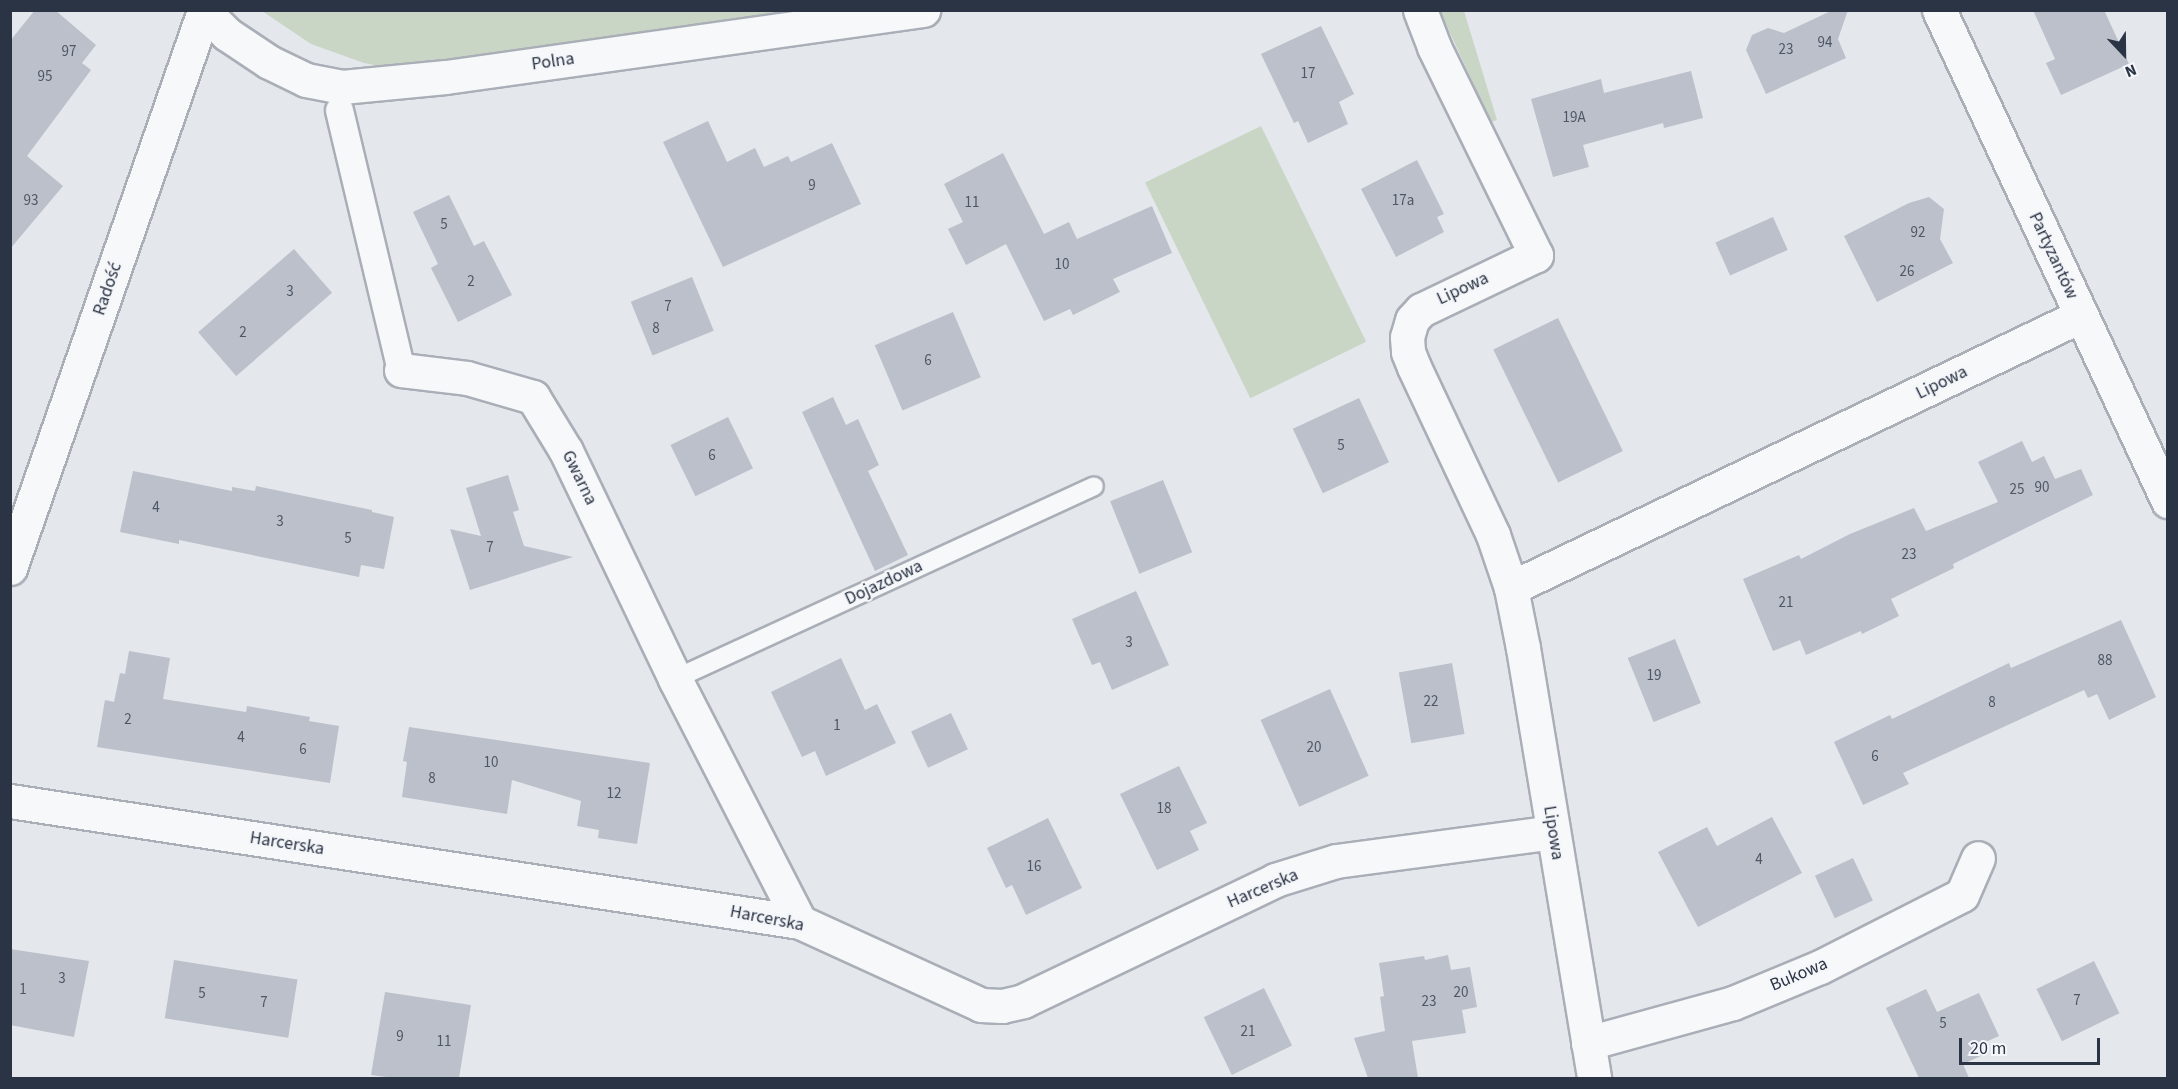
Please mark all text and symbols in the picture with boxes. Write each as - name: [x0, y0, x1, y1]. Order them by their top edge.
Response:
- north arrow: [2094, 24, 2154, 84]
- house number: 94: [1818, 34, 1832, 52]
- house number: 23: [1779, 41, 1793, 59]
- house number: 97: [62, 43, 76, 61]
- street label: Polna: [530, 48, 576, 76]
- text: N: [2122, 58, 2140, 83]
- house number: 17: [1301, 65, 1315, 83]
- house number: 95: [38, 68, 52, 86]
- house number: 19A: [1562, 109, 1586, 127]
- house number: 9: [808, 177, 816, 195]
- house number: 93: [24, 192, 38, 210]
- house number: 17a: [1392, 192, 1414, 210]
- house number: 11: [965, 194, 979, 212]
- street label: Partyzantów: [2023, 209, 2083, 303]
- house number: 5: [440, 216, 448, 234]
- house number: 92: [1911, 224, 1925, 242]
- house number: 10: [1055, 256, 1069, 274]
- street label: Radość: [89, 260, 127, 318]
- house number: 26: [1900, 263, 1914, 281]
- street label: Lipowa: [1434, 268, 1492, 310]
- house number: 2: [467, 273, 475, 291]
- house number: 3: [286, 283, 294, 301]
- house number: 7: [664, 298, 672, 316]
- house number: 8: [652, 320, 660, 338]
- house number: 2: [239, 324, 247, 342]
- house number: 6: [924, 352, 932, 370]
- street label: Lipowa: [1913, 361, 1971, 405]
- house number: 5: [1337, 437, 1345, 455]
- street label: Gwarna: [557, 447, 601, 509]
- house number: 6: [708, 447, 716, 465]
- house number: 90: [2035, 479, 2049, 497]
- house number: 25: [2010, 481, 2024, 499]
- house number: 4: [152, 499, 160, 517]
- house number: 3: [276, 513, 284, 531]
- house number: 5: [344, 530, 352, 548]
- house number: 7: [486, 539, 494, 557]
- house number: 23: [1902, 546, 1916, 564]
- street label: Dojazdowa: [842, 556, 926, 610]
- house number: 21: [1779, 594, 1793, 612]
- house number: 3: [1125, 634, 1133, 652]
- house number: 88: [2098, 652, 2112, 670]
- house number: 19: [1647, 667, 1661, 685]
- house number: 22: [1424, 693, 1438, 711]
- house number: 8: [1988, 694, 1996, 712]
- house number: 2: [124, 711, 132, 729]
- house number: 1: [833, 717, 841, 735]
- house number: 4: [237, 729, 245, 747]
- house number: 20: [1307, 739, 1321, 757]
- house number: 6: [299, 741, 307, 759]
- house number: 6: [1871, 748, 1879, 766]
- house number: 10: [484, 754, 498, 772]
- house number: 8: [428, 770, 436, 788]
- house number: 12: [607, 785, 621, 803]
- house number: 18: [1157, 800, 1171, 818]
- street label: Lipowa: [1538, 804, 1568, 862]
- street label: Harcerska: [248, 827, 326, 861]
- house number: 4: [1755, 851, 1763, 869]
- house number: 16: [1027, 858, 1041, 876]
- street label: Harcerska: [1224, 864, 1302, 914]
- street label: Harcerska: [728, 901, 806, 937]
- street label: Bukowa: [1767, 953, 1831, 997]
- house number: 3: [58, 970, 66, 988]
- house number: 1: [19, 981, 27, 999]
- house number: 20: [1454, 984, 1468, 1002]
- house number: 5: [198, 985, 206, 1003]
- house number: 7: [2073, 992, 2081, 1010]
- house number: 23: [1422, 993, 1436, 1011]
- house number: 7: [260, 994, 268, 1012]
- house number: 5: [1939, 1015, 1947, 1033]
- house number: 21: [1241, 1023, 1255, 1041]
- scale bar: [1962, 1026, 2103, 1064]
- house number: 9: [396, 1028, 404, 1046]
- house number: 11: [437, 1033, 451, 1051]
- text: 20 m: [1970, 1036, 2006, 1061]

